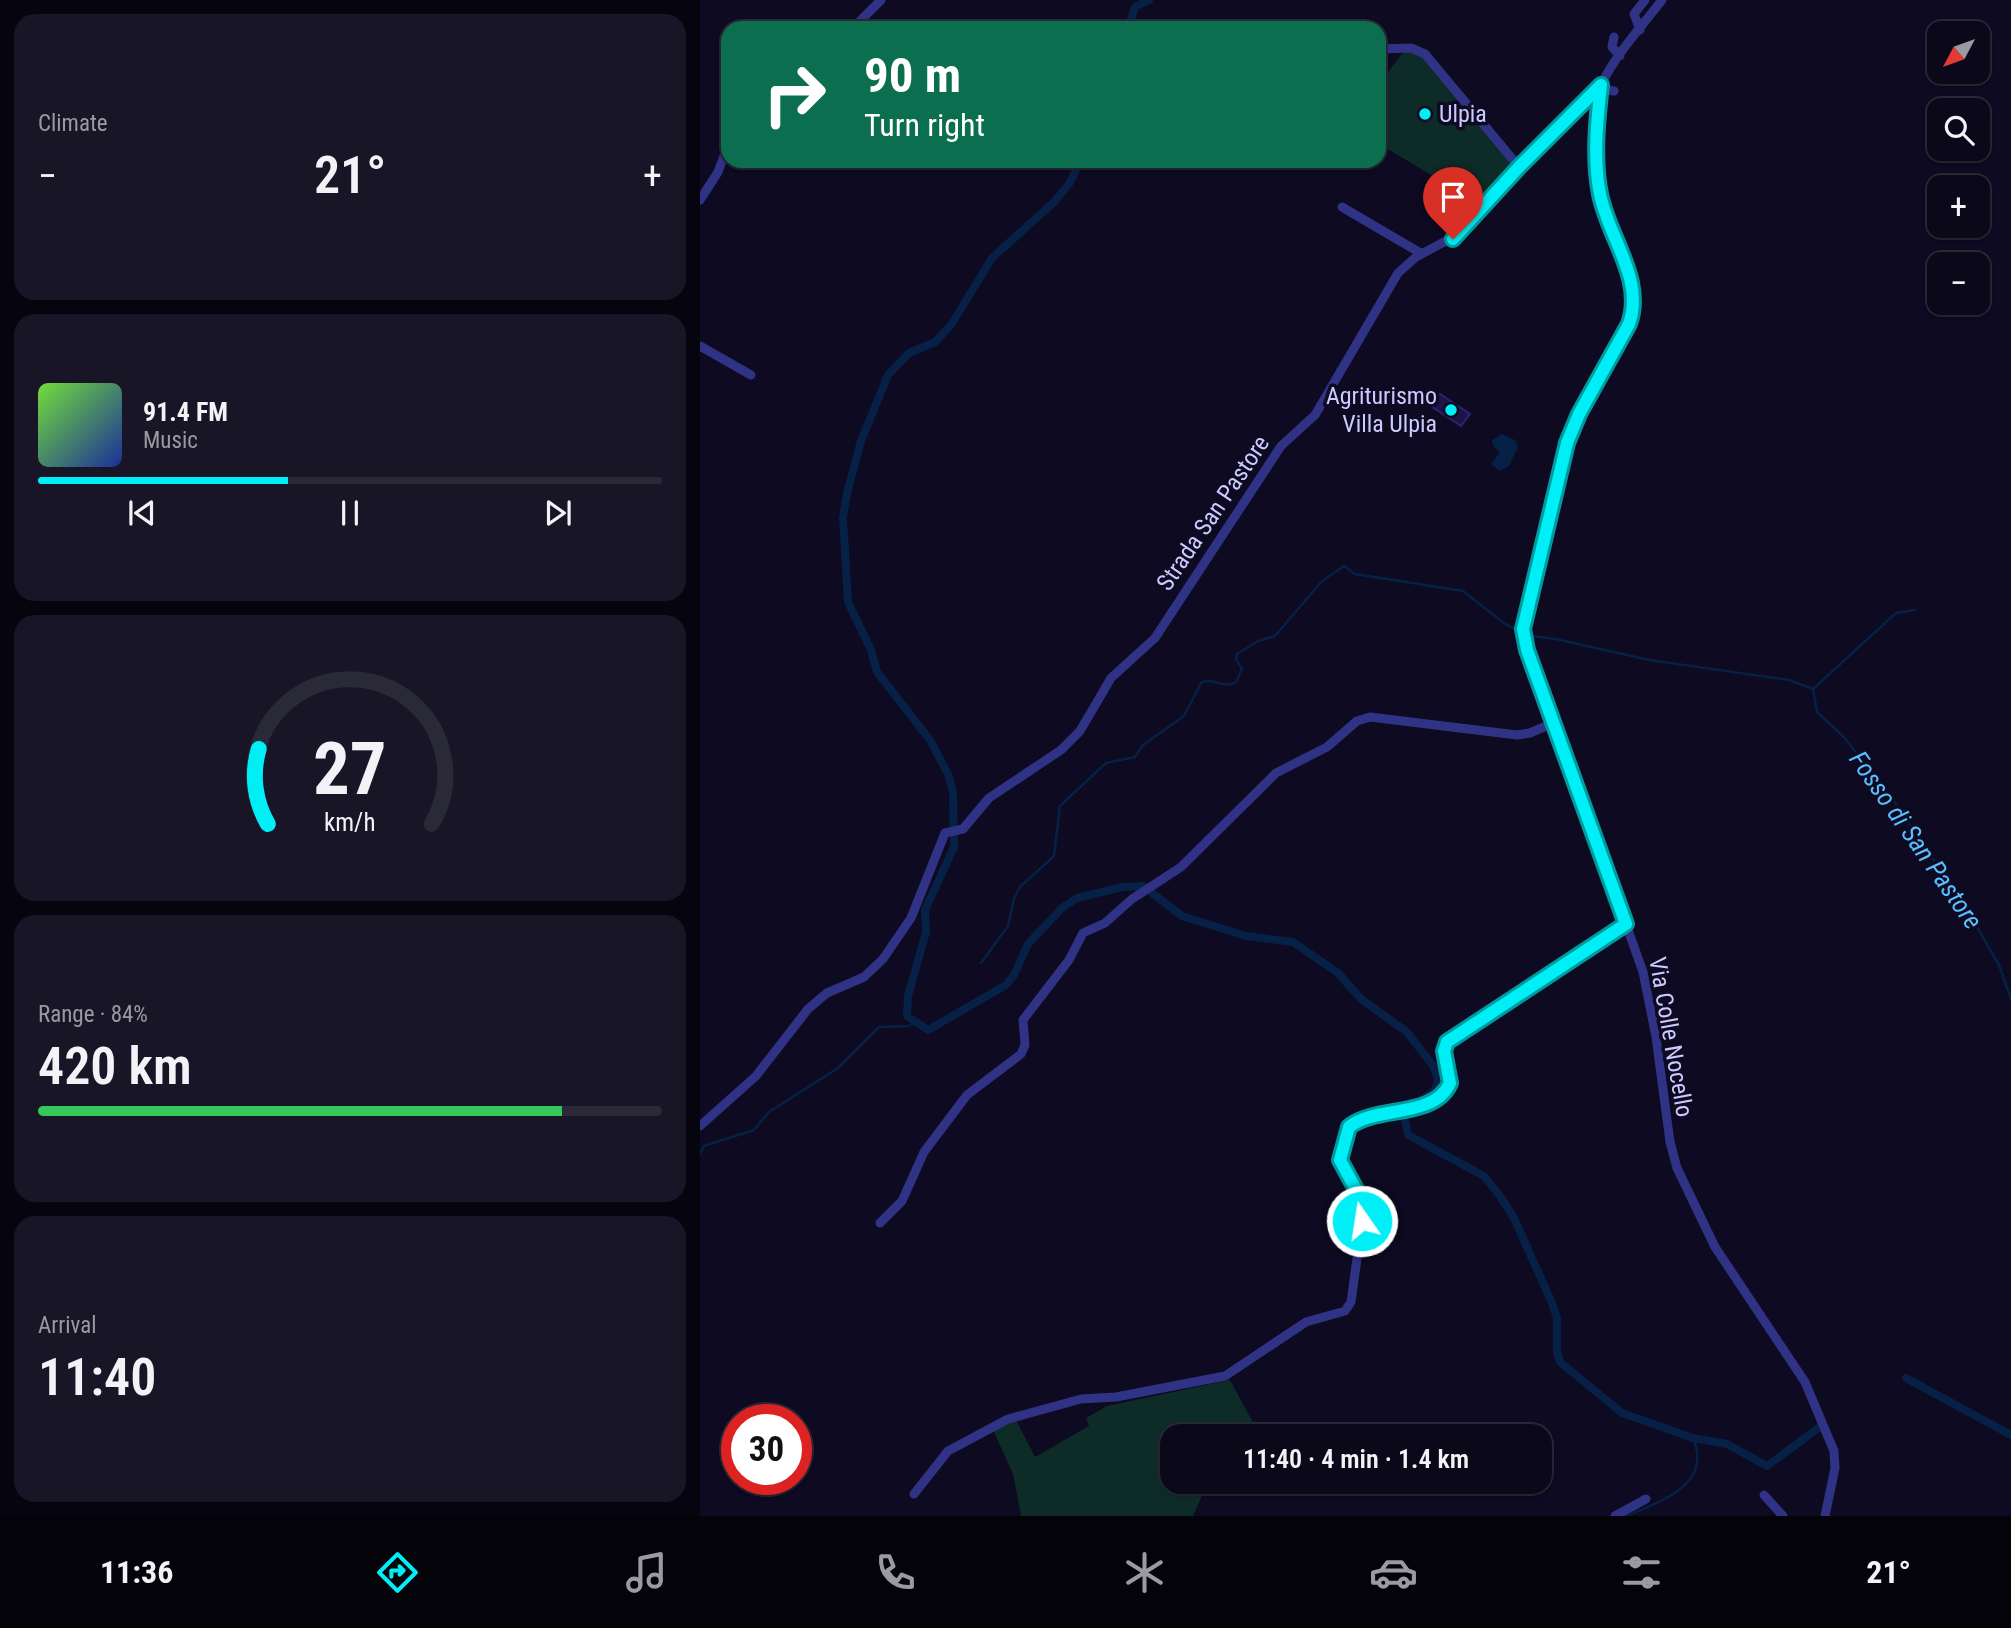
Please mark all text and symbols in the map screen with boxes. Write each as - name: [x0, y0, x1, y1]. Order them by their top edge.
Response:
- north arrow: [1927, 21, 1990, 84]
- map controls: [1927, 21, 1990, 315]
- text: 90 m: [864, 47, 961, 104]
- icon: right: [749, 49, 840, 140]
- button: search: [1927, 98, 1990, 161]
- place label: Ulpia: [1439, 100, 1487, 128]
- text: Turn right: [864, 106, 985, 144]
- marker: Ulpia: [1417, 106, 1433, 122]
- text: Climate: [38, 110, 108, 137]
- text: 21°: [314, 145, 386, 206]
- text: −: [38, 154, 57, 198]
- text: +: [643, 154, 662, 198]
- pin: [1423, 167, 1483, 239]
- button: +: [1927, 175, 1990, 238]
- icon: arrive: [1434, 178, 1472, 216]
- button: −: [1927, 252, 1990, 315]
- place label: Agriturismo Villa Ulpia: [1326, 382, 1437, 438]
- text: 91.4 FM: [143, 397, 228, 427]
- marker: Agriturismo Villa Ulpia: [1443, 402, 1459, 418]
- text: Music: [143, 427, 198, 454]
- street label: Strada San Pastore: [1151, 430, 1275, 596]
- icon: previous: [123, 494, 161, 532]
- icon: pause: [331, 494, 369, 532]
- icon: next: [539, 494, 577, 532]
- text: 27: [313, 726, 387, 812]
- water label: Fosso di San Pastore: [1843, 745, 1989, 935]
- text: km/h: [324, 808, 376, 837]
- street label: Via Colle Nocello: [1643, 955, 1699, 1119]
- text: Range · 84%: [38, 1001, 148, 1028]
- text: 420 km: [38, 1036, 192, 1097]
- position arrow: [1325, 1184, 1399, 1258]
- text: Arrival: [38, 1312, 97, 1339]
- text: 11:40: [38, 1347, 156, 1408]
- speed limit sign: 30: [721, 1404, 812, 1495]
- text: 11:40 · 4 min · 1.4 km: [1243, 1444, 1469, 1474]
- icon: directions: [373, 1548, 422, 1597]
- icon: music: [622, 1548, 671, 1597]
- icon: phone: [871, 1548, 920, 1597]
- icon: climate: [1120, 1548, 1169, 1597]
- icon: car: [1369, 1548, 1418, 1597]
- icon: filters: [1617, 1548, 1666, 1597]
- text: 11:36: [100, 1553, 173, 1591]
- text: 21°: [1866, 1553, 1911, 1591]

